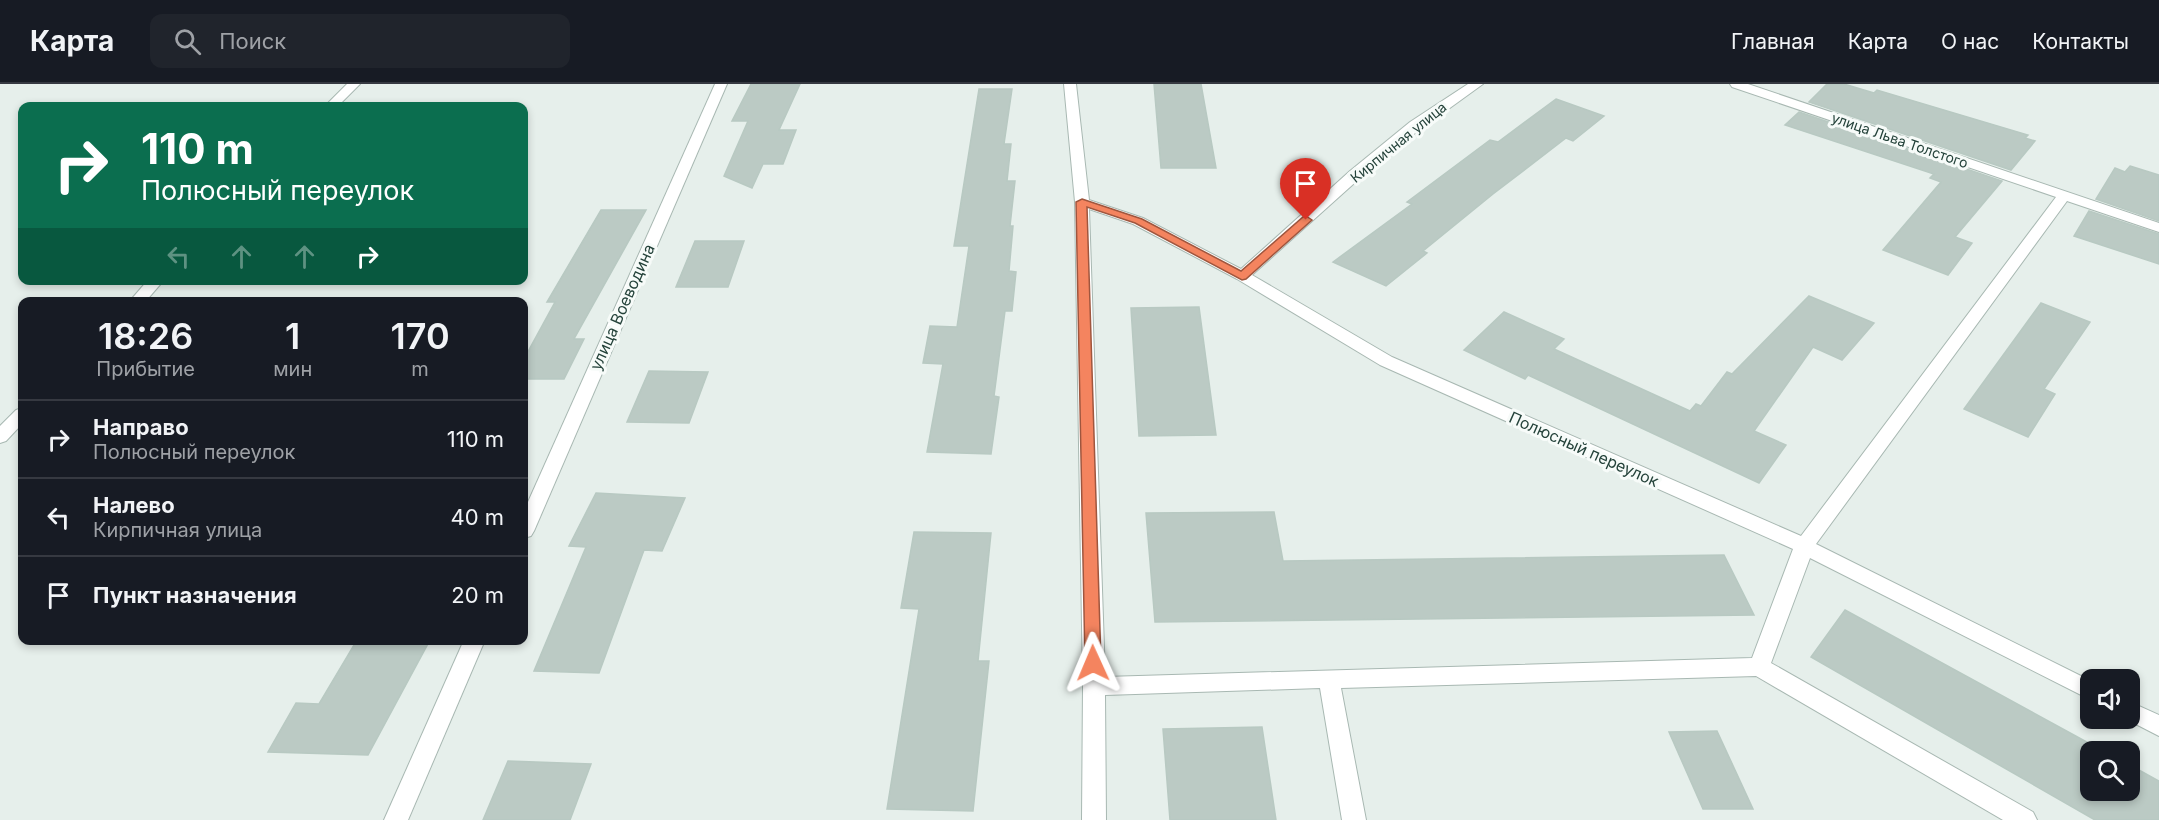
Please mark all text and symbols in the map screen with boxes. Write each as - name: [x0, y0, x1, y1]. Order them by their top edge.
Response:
- search box: [150, 14, 570, 68]
- text: Карта: [30, 24, 114, 58]
- icon: search: [171, 25, 204, 58]
- text: Поиск: [219, 28, 286, 54]
- text: Главная: [1731, 29, 1815, 54]
- text: Карта: [1848, 29, 1908, 54]
- text: О нас: [1941, 29, 1999, 54]
- text: Контакты: [2032, 29, 2129, 54]
- street label: Кирпичная улица: [1347, 98, 1449, 186]
- street label: улица Льва Толстого: [1830, 109, 1970, 171]
- text: 110 m: [141, 123, 254, 174]
- icon: right: [42, 126, 120, 204]
- pin: [1280, 158, 1331, 220]
- icon: arrive: [1289, 167, 1322, 200]
- text: Полюсный переулок: [141, 174, 414, 207]
- icon: left: [162, 240, 195, 273]
- icon: ahead: [225, 240, 258, 273]
- icon: ahead: [288, 240, 321, 273]
- icon: right: [351, 240, 384, 273]
- street label: улица Воеводина: [585, 241, 659, 373]
- text: 18:26: [98, 314, 193, 358]
- text: 1: [285, 314, 300, 358]
- text: 170: [391, 314, 450, 358]
- text: Прибытие: [96, 357, 195, 381]
- text: мин: [273, 357, 312, 381]
- text: m: [411, 357, 429, 381]
- street label: Полюсный переулок: [1506, 407, 1662, 491]
- text: Направо: [93, 414, 189, 440]
- icon: right: [42, 423, 75, 456]
- text: 110 m: [447, 426, 504, 452]
- text: Полюсный переулок: [93, 440, 295, 464]
- text: Налево: [93, 492, 175, 518]
- icon: left: [42, 501, 75, 534]
- text: 40 m: [450, 504, 504, 530]
- text: Кирпичная улица: [93, 518, 262, 542]
- icon: arrive: [42, 579, 75, 612]
- text: Пункт назначения: [93, 582, 297, 608]
- text: 20 m: [451, 582, 504, 608]
- position arrow: [1061, 631, 1125, 695]
- map controls: [2080, 669, 2140, 801]
- button: sound: [2080, 669, 2140, 729]
- button: search: [2080, 741, 2140, 801]

